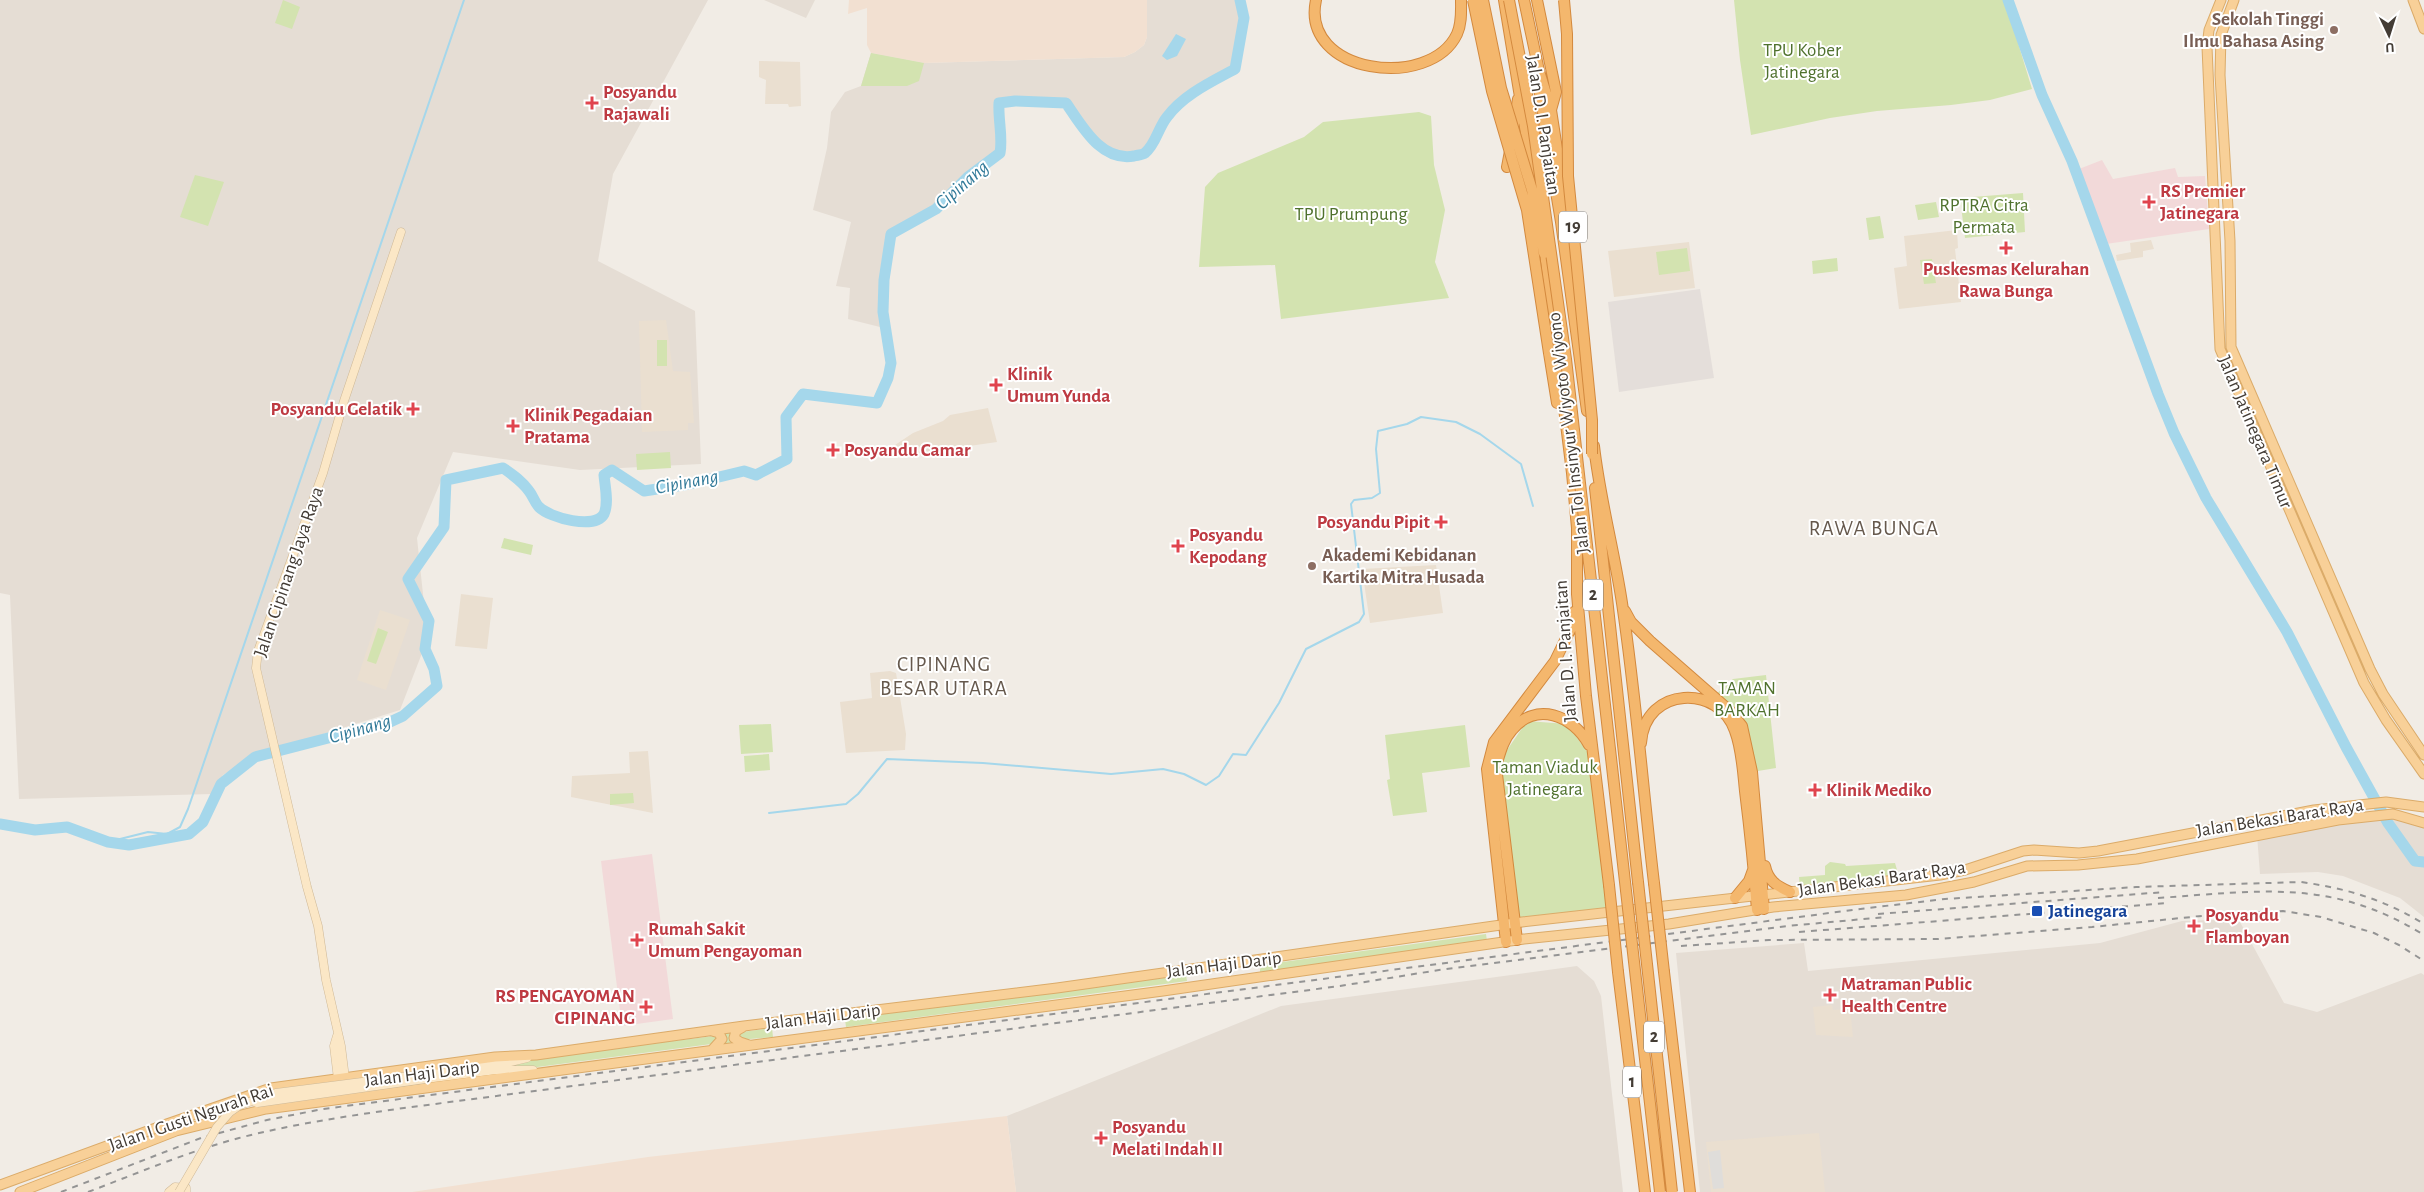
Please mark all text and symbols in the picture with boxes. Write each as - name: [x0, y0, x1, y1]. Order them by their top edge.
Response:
- place label: Sekolah Tinggi Ilmu Bahasa Asing: [2183, 10, 2324, 51]
- north arrow: [2364, 10, 2414, 60]
- marker: Sekolah Tinggi Ilmu Bahasa Asing: [2328, 24, 2340, 36]
- text: U: [2385, 40, 2395, 54]
- park label: TPU Kober Jatinegara: [1763, 41, 1841, 82]
- street label: Jalan D. I. Panjaitan: [1523, 53, 1563, 197]
- place label: Posyandu Rajawali: [603, 83, 677, 124]
- marker: Posyandu Rajawali: [585, 96, 599, 110]
- water label: Cipinang: [931, 157, 993, 213]
- place label: RS Premier Jatinegara: [2160, 182, 2246, 223]
- marker: RS Premier Jatinegara: [2142, 195, 2156, 209]
- park label: RPTRA Citra Permata: [1939, 196, 2029, 237]
- park label: TPU Prumpung: [1295, 205, 1408, 224]
- road number: 19: [1559, 212, 1587, 242]
- marker: Puskesmas Kelurahan Rawa Bunga: [1999, 241, 2013, 255]
- place label: Puskesmas Kelurahan Rawa Bunga: [1923, 260, 2089, 301]
- street label: Jalan Tol Insinyur Wiyoto Wiyono: [1545, 311, 1593, 555]
- street label: Jalan Jatinegara Timur: [2214, 353, 2296, 511]
- place label: Klinik Umum Yunda: [1007, 365, 1110, 406]
- marker: Klinik Umum Yunda: [989, 378, 1003, 392]
- place label: Posyandu Gelatik: [270, 400, 403, 419]
- marker: Posyandu Gelatik: [406, 402, 420, 416]
- place label: Klinik Pegadaian Pratama: [524, 406, 653, 447]
- marker: Klinik Pegadaian Pratama: [506, 419, 520, 433]
- place label: Posyandu Camar: [844, 441, 971, 460]
- marker: Posyandu Camar: [826, 443, 840, 457]
- water label: Cipinang: [654, 466, 720, 498]
- street label: Jalan Cipinang Jaya Raya: [251, 484, 327, 660]
- place label: Posyandu Pipit: [1317, 513, 1431, 532]
- marker: Posyandu Pipit: [1434, 515, 1448, 529]
- district label: RAWA BUNGA: [1809, 518, 1939, 539]
- place label: Posyandu Kepodang: [1189, 526, 1267, 567]
- marker: Posyandu Kepodang: [1171, 539, 1185, 553]
- place label: Akademi Kebidanan Kartika Mitra Husada: [1322, 546, 1485, 587]
- marker: Akademi Kebidanan Kartika Mitra Husada: [1306, 560, 1318, 572]
- street label: Jalan D. I. Panjaitan: [1552, 579, 1580, 723]
- road number: 2: [1583, 580, 1603, 610]
- district label: CIPINANG BESAR UTARA: [880, 654, 1008, 699]
- park label: TAMAN BARKAH: [1714, 679, 1780, 720]
- water label: Cipinang: [327, 711, 393, 747]
- park label: Taman Viaduk Jatinegara: [1492, 758, 1598, 799]
- place label: Klinik Mediko: [1826, 781, 1932, 800]
- marker: Klinik Mediko: [1808, 783, 1822, 797]
- street label: Jalan Bekasi Barat Raya: [2195, 795, 2365, 841]
- street label: Jalan Bekasi Barat Raya: [1797, 858, 1967, 900]
- place label: Jatinegara: [2048, 902, 2127, 921]
- marker: Jatinegara: [2030, 904, 2044, 918]
- place label: Posyandu Flamboyan: [2205, 906, 2290, 947]
- marker: Posyandu Flamboyan: [2187, 919, 2201, 933]
- place label: Rumah Sakit Umum Pengayoman: [648, 920, 802, 961]
- marker: Rumah Sakit Umum Pengayoman: [630, 933, 644, 947]
- street label: Jalan Haji Darip: [1165, 949, 1283, 981]
- place label: Matraman Public Health Centre: [1841, 975, 1972, 1016]
- place label: RS PENGAYOMAN CIPINANG: [495, 987, 635, 1028]
- marker: Matraman Public Health Centre: [1823, 988, 1837, 1002]
- marker: RS PENGAYOMAN CIPINANG: [639, 1000, 653, 1014]
- street label: Jalan Haji Darip: [764, 1001, 882, 1033]
- road number: 2: [1644, 1022, 1664, 1052]
- street label: Jalan Haji Darip: [363, 1058, 481, 1090]
- road number: 1: [1623, 1066, 1641, 1098]
- street label: Jalan I Gusti Ngurah Rai: [106, 1081, 276, 1155]
- place label: Posyandu Melati Indah II: [1112, 1118, 1223, 1159]
- marker: Posyandu Melati Indah II: [1094, 1131, 1108, 1145]

